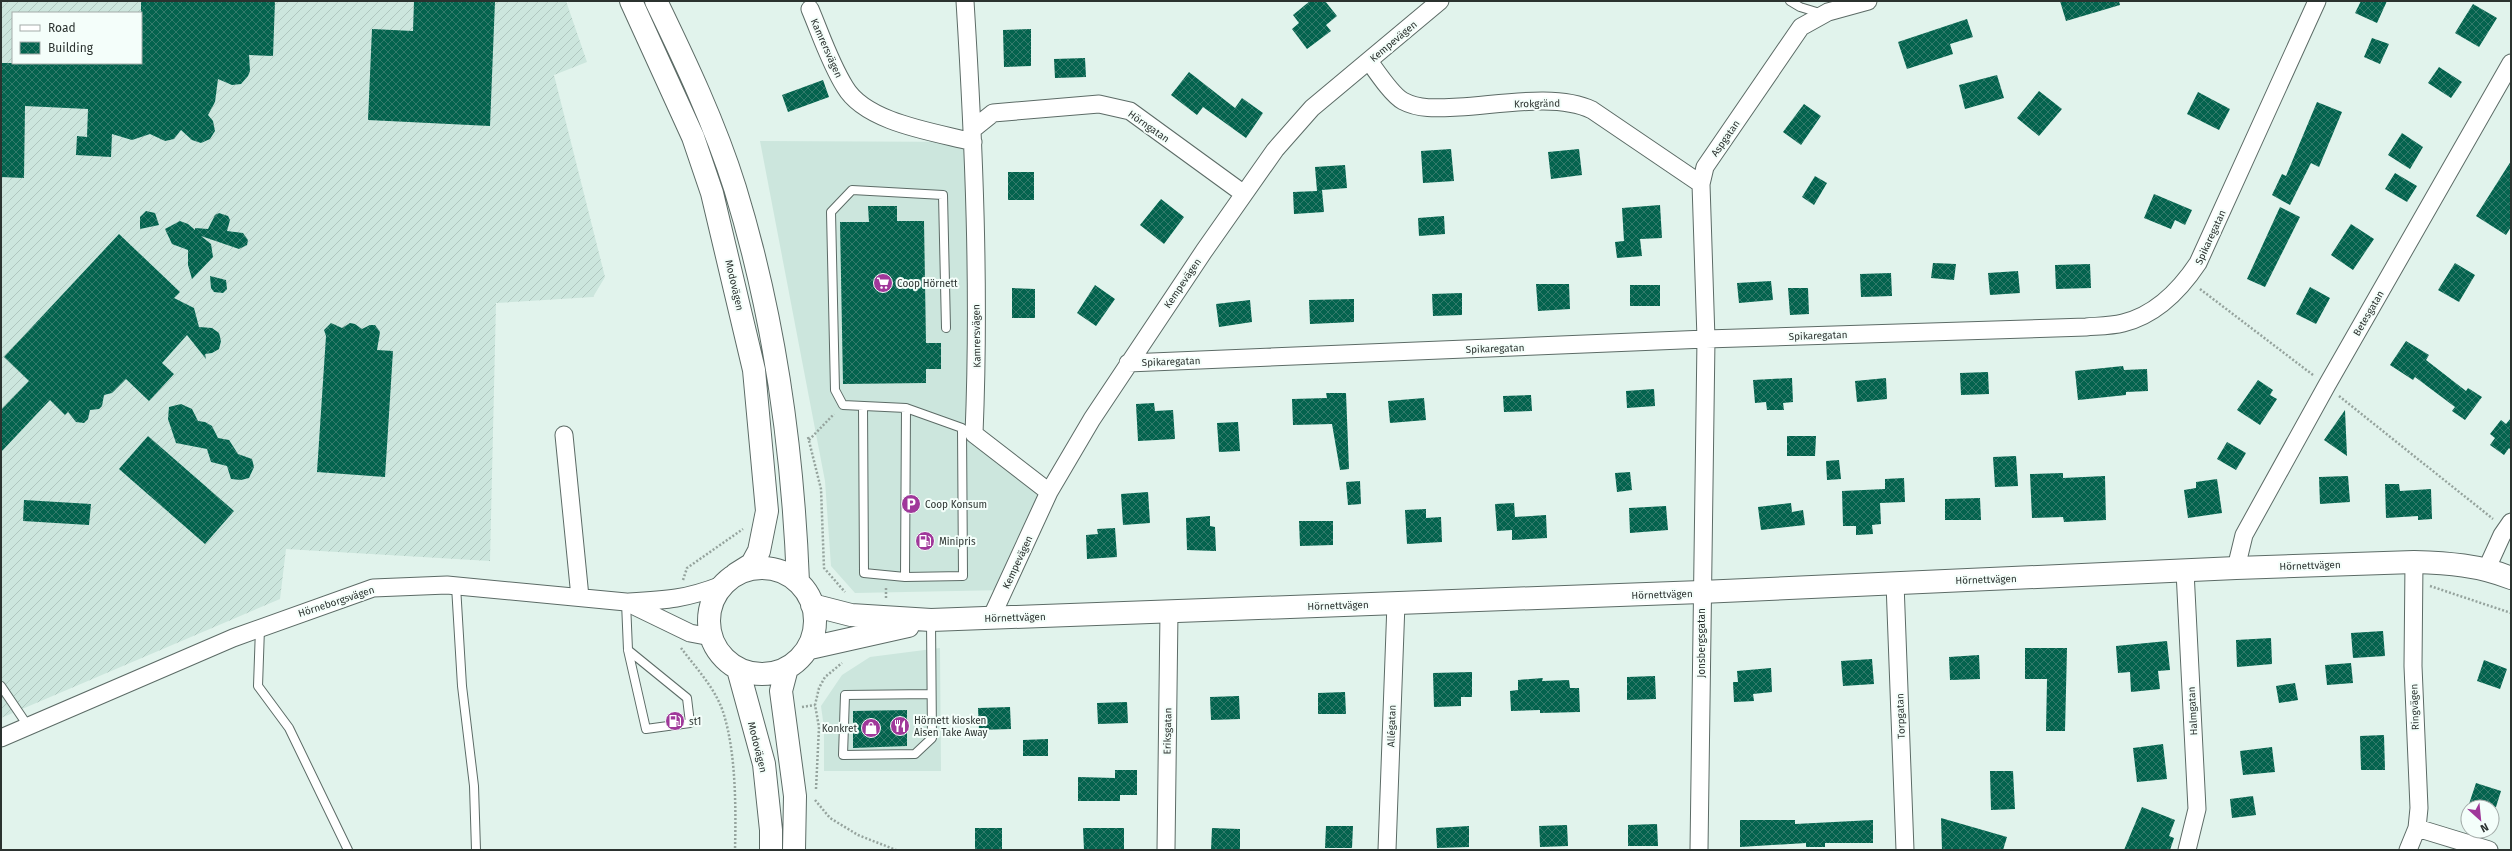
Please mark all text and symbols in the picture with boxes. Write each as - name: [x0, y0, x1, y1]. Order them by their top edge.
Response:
- legend: [12, 12, 142, 64]
- street label: Kamrersvägen: [808, 17, 844, 80]
- street label: Kempevägen: [1368, 19, 1420, 65]
- text: Road: [48, 21, 76, 35]
- text: Building: [48, 41, 94, 55]
- street label: Krokgränd: [1514, 98, 1560, 110]
- street label: Hörngatan: [1125, 108, 1171, 145]
- street label: Aspgatan: [1709, 118, 1743, 159]
- street label: Spikaregatan: [2193, 208, 2229, 267]
- street label: Kempevägen: [1162, 256, 1204, 311]
- street label: Modovägen: [722, 259, 746, 312]
- supermarket icon: Coop Hörnett: [872, 272, 894, 294]
- place label: Coop Hörnett: [897, 278, 958, 290]
- street label: Betesgatan: [2351, 289, 2387, 338]
- street label: Kamrersvägen: [970, 304, 984, 368]
- street label: Spikaregatan: [1788, 329, 1848, 343]
- street label: Spikaregatan: [1465, 342, 1525, 356]
- street label: Spikaregatan: [1141, 355, 1201, 369]
- parking icon: Coop Konsum: [900, 493, 922, 515]
- place label: Coop Konsum: [925, 499, 987, 511]
- fuel station icon: Minipris: [914, 530, 936, 552]
- street label: Kempevägen: [1000, 534, 1036, 591]
- place label: Minipris: [939, 536, 976, 548]
- street label: Hörnettvägen: [2279, 559, 2341, 573]
- street label: Hörnettvägen: [1955, 573, 2017, 587]
- street label: Hörneborgsvägen: [297, 584, 376, 620]
- street label: Hörnettvägen: [1631, 588, 1693, 602]
- street label: Hörnettvägen: [1307, 599, 1369, 613]
- street label: Jonsbergsgatan: [1696, 608, 1708, 678]
- street label: Hörnettvägen: [984, 611, 1046, 625]
- street label: Ringvägen: [2408, 684, 2422, 730]
- street label: Halmgatan: [2186, 686, 2200, 736]
- street label: Torpgatan: [1894, 693, 1908, 739]
- street label: Allégatan: [1385, 705, 1399, 747]
- street label: Eriksgatan: [1162, 707, 1174, 755]
- fuel station icon: st1: [664, 710, 686, 732]
- restaurant icon: Hörnett kiosken Aisen Take Away: [889, 715, 911, 737]
- place label: Hörnett kiosken Aisen Take Away: [914, 715, 987, 739]
- place label: st1: [689, 716, 701, 728]
- shop icon: Konkret: [860, 717, 882, 739]
- street label: Modovägen: [745, 721, 769, 774]
- place label: Konkret: [822, 723, 857, 735]
- north arrow: [2460, 799, 2500, 839]
- text: N: [2478, 820, 2491, 835]

